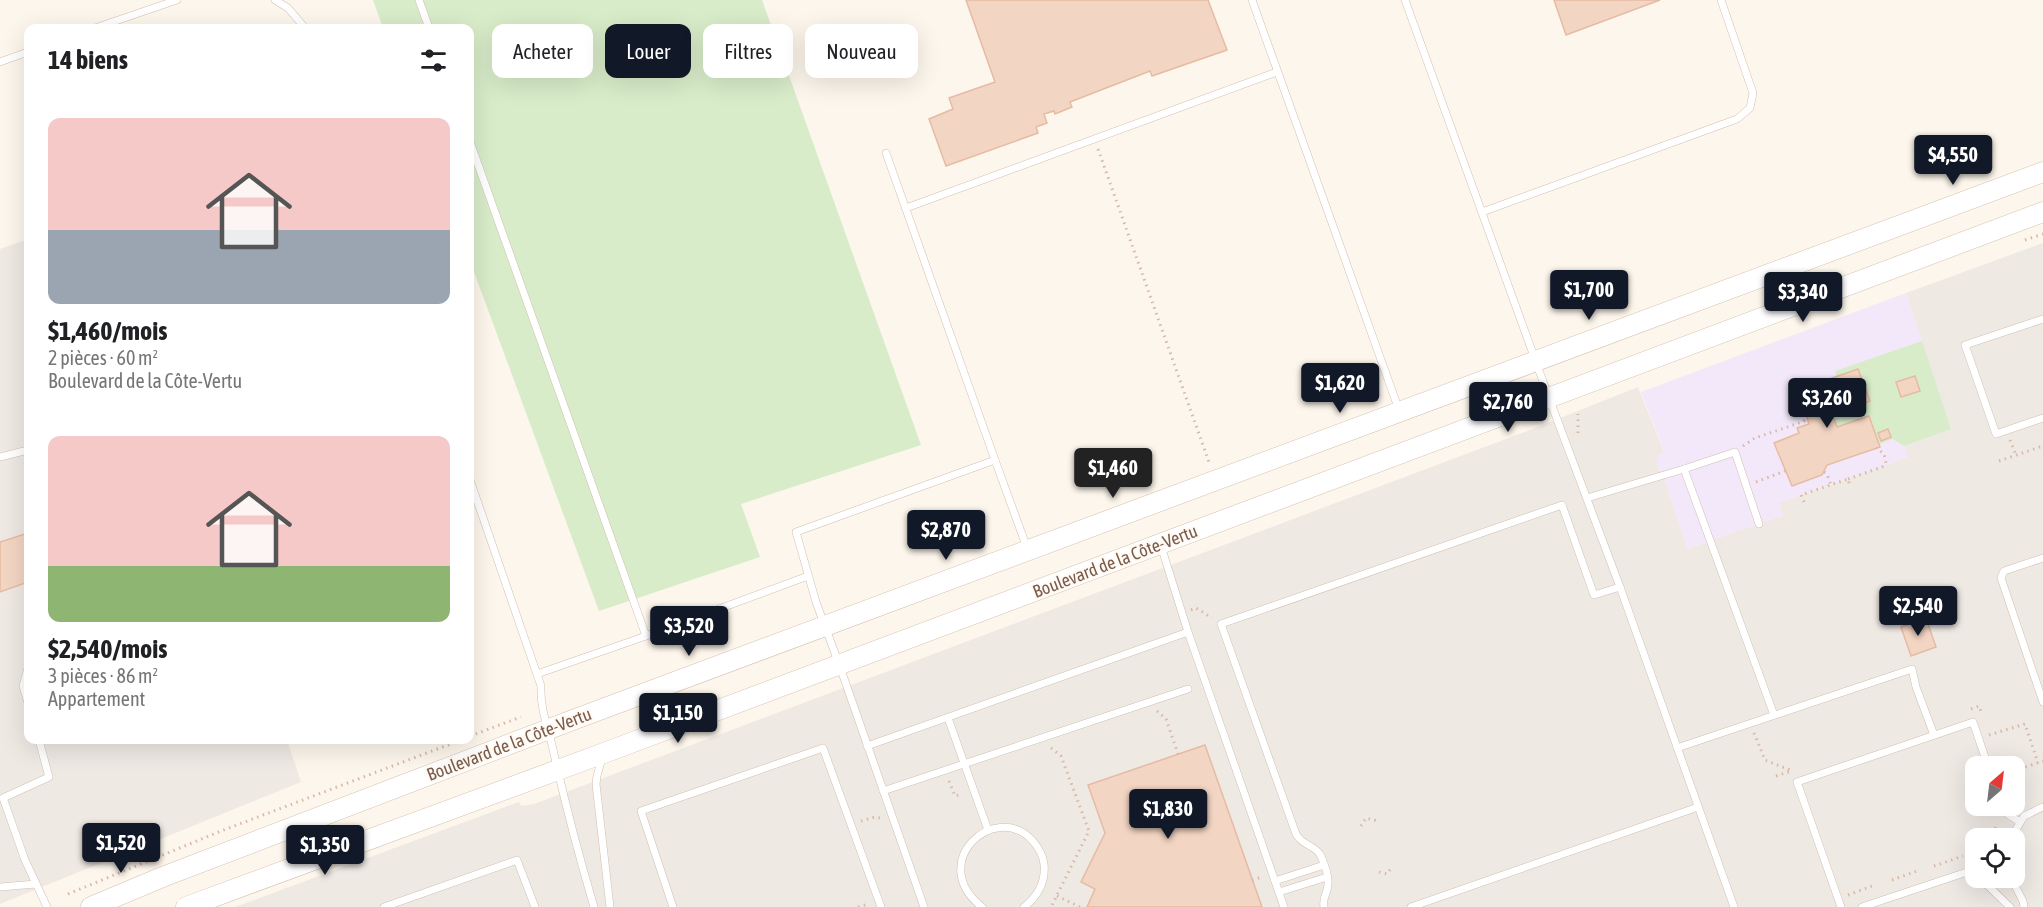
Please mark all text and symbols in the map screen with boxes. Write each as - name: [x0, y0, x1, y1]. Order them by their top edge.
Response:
- chip: Acheter: [492, 24, 593, 78]
- chip: Louer: [605, 24, 691, 78]
- chip: Filtres: [703, 24, 793, 78]
- chip: Nouveau: [805, 24, 918, 78]
- icon: filters: [417, 44, 450, 77]
- text: 14 biens: [48, 45, 128, 75]
- pin: $4,550: [1904, 135, 2002, 186]
- text: $4,550: [1928, 143, 1978, 166]
- icon: home: [195, 157, 303, 265]
- pin: $1,700: [1540, 270, 1638, 321]
- pin: $3,340: [1754, 272, 1852, 323]
- text: $1,700: [1564, 278, 1614, 301]
- text: $3,340: [1778, 280, 1828, 303]
- text: $1,460/mois: [48, 316, 167, 346]
- text: 2 pièces · 60 m²: [48, 346, 158, 369]
- pin: $1,620: [1291, 363, 1389, 414]
- text: Boulevard de la Côte-Vertu: [48, 369, 242, 392]
- text: $1,620: [1315, 371, 1365, 394]
- pin: $3,260: [1778, 378, 1876, 429]
- pin: $2,760: [1459, 382, 1557, 433]
- text: $3,260: [1802, 386, 1852, 409]
- text: $2,760: [1483, 390, 1533, 413]
- pin: $1,460: [1064, 448, 1162, 499]
- text: $1,460: [1088, 456, 1138, 479]
- icon: home: [195, 475, 303, 583]
- pin: $2,870: [897, 510, 995, 561]
- text: $2,870: [921, 518, 971, 541]
- street label: Boulevard de la Côte-Vertu: [1030, 520, 1200, 602]
- pin: $2,540: [1869, 586, 1967, 637]
- text: $2,540: [1893, 594, 1943, 617]
- pin: $3,520: [640, 606, 738, 657]
- text: $3,520: [664, 614, 714, 637]
- text: $2,540/mois: [48, 634, 167, 664]
- text: 3 pièces · 86 m²: [48, 664, 158, 687]
- text: Appartement: [48, 687, 145, 710]
- pin: $1,150: [629, 693, 727, 744]
- text: $1,150: [653, 701, 703, 724]
- street label: Boulevard de la Côte-Vertu: [424, 703, 594, 785]
- north arrow: [1965, 756, 2025, 816]
- map controls: [1965, 756, 2025, 888]
- pin: $1,830: [1119, 789, 1217, 840]
- text: $1,830: [1143, 797, 1193, 820]
- pin: $1,520: [72, 823, 170, 874]
- pin: $1,350: [276, 825, 374, 876]
- button: locate: [1965, 828, 2025, 888]
- text: $1,520: [96, 831, 146, 854]
- text: $1,350: [300, 833, 350, 856]

